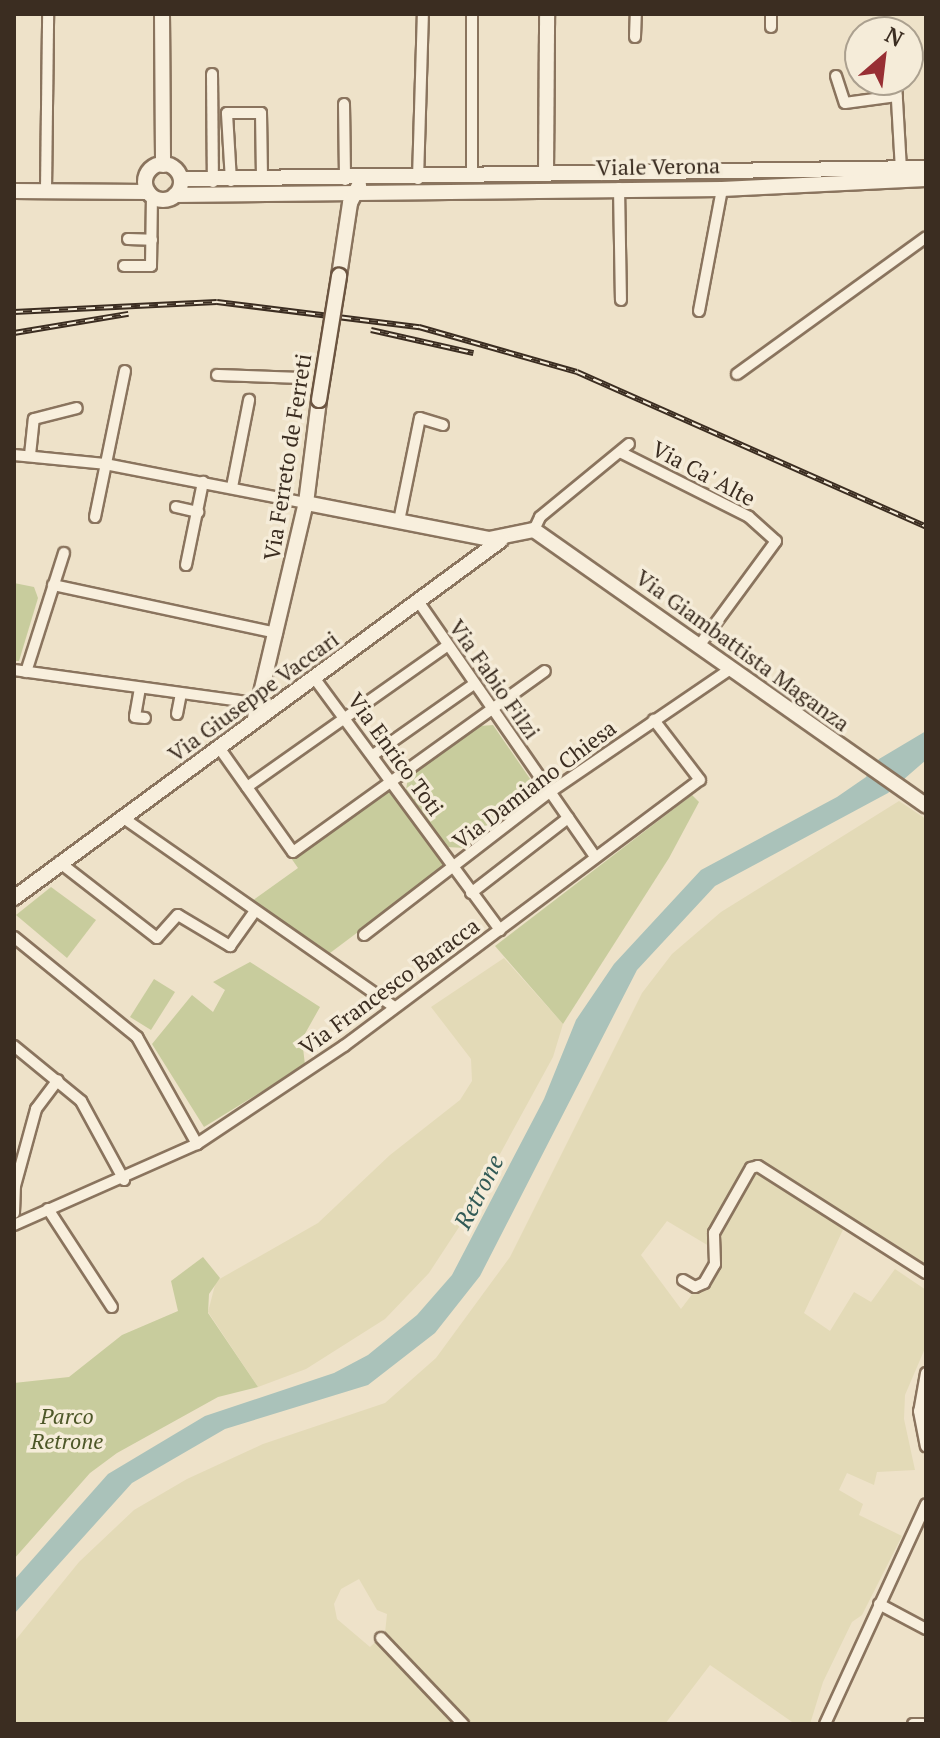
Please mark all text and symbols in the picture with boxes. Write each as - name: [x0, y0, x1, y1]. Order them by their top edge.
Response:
- north arrow: [844, 16, 924, 96]
- text: N: [880, 19, 909, 53]
- street label: Viale Verona: [595, 152, 721, 180]
- street label: Via Ferreto de Ferreti: [258, 352, 316, 562]
- street label: Via Ca' Alte: [647, 434, 761, 512]
- street label: Via Giambattista Maganza: [631, 564, 855, 736]
- street label: Via Fabio Filzi: [444, 614, 546, 744]
- street label: Via Giuseppe Vaccari: [162, 625, 344, 767]
- street label: Via Enrico Toti: [343, 687, 449, 821]
- street label: Via Damiano Chiesa: [447, 714, 621, 854]
- street label: Via Francesco Baracca: [294, 912, 484, 1060]
- water label: Retrone: [448, 1150, 510, 1234]
- park label: Parco Retrone: [31, 1402, 103, 1454]

